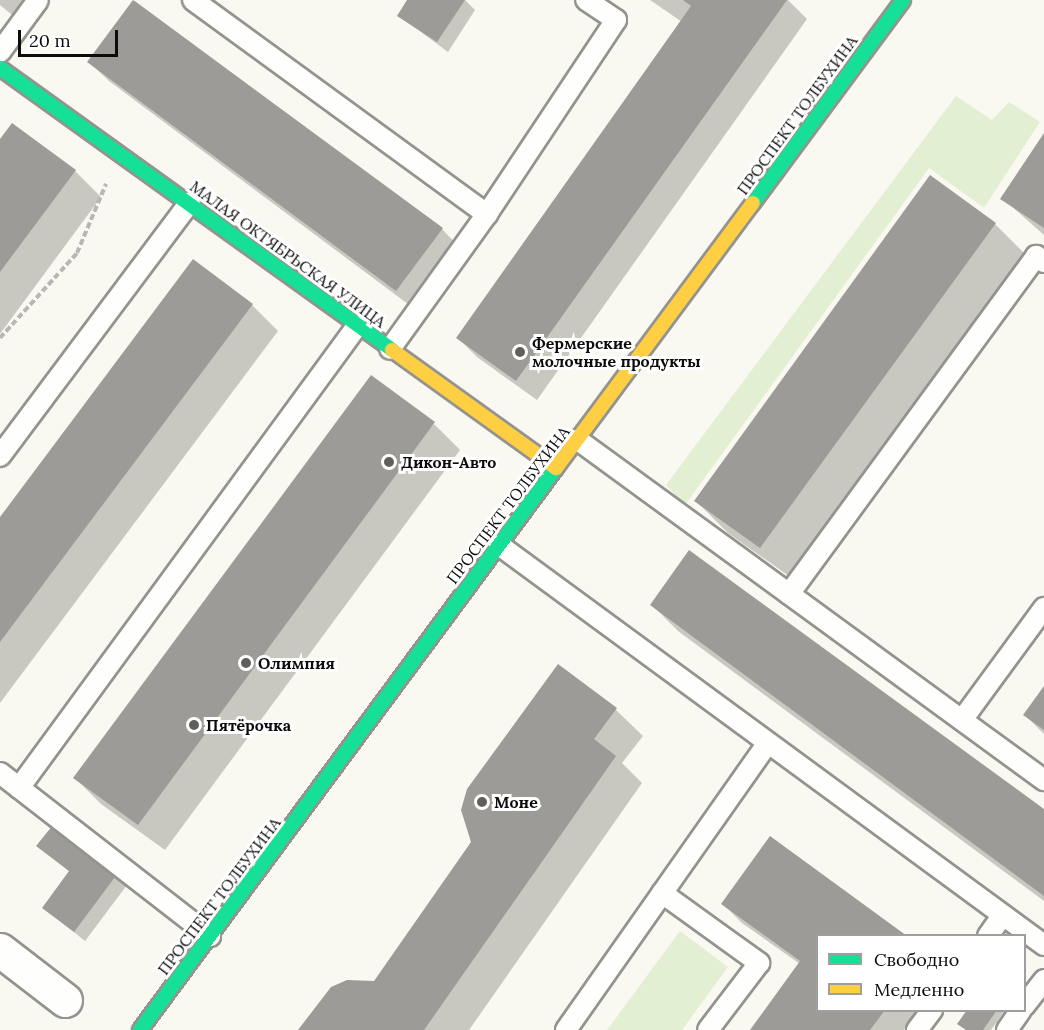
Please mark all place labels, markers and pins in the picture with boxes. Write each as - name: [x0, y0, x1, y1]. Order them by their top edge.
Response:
- place label: Фермерские молочные продукты: [532, 333, 701, 371]
- marker: Фермерские молочные продукты: [513, 345, 527, 359]
- place label: Дикон-Авто: [401, 452, 496, 472]
- marker: Дикон-Авто: [382, 455, 396, 469]
- place label: Олимпия: [258, 653, 335, 673]
- marker: Олимпия: [239, 656, 253, 670]
- place label: Пятёрочка: [206, 715, 291, 735]
- marker: Пятёрочка: [187, 718, 201, 732]
- place label: Моне: [494, 792, 538, 812]
- marker: Моне: [475, 795, 489, 809]

